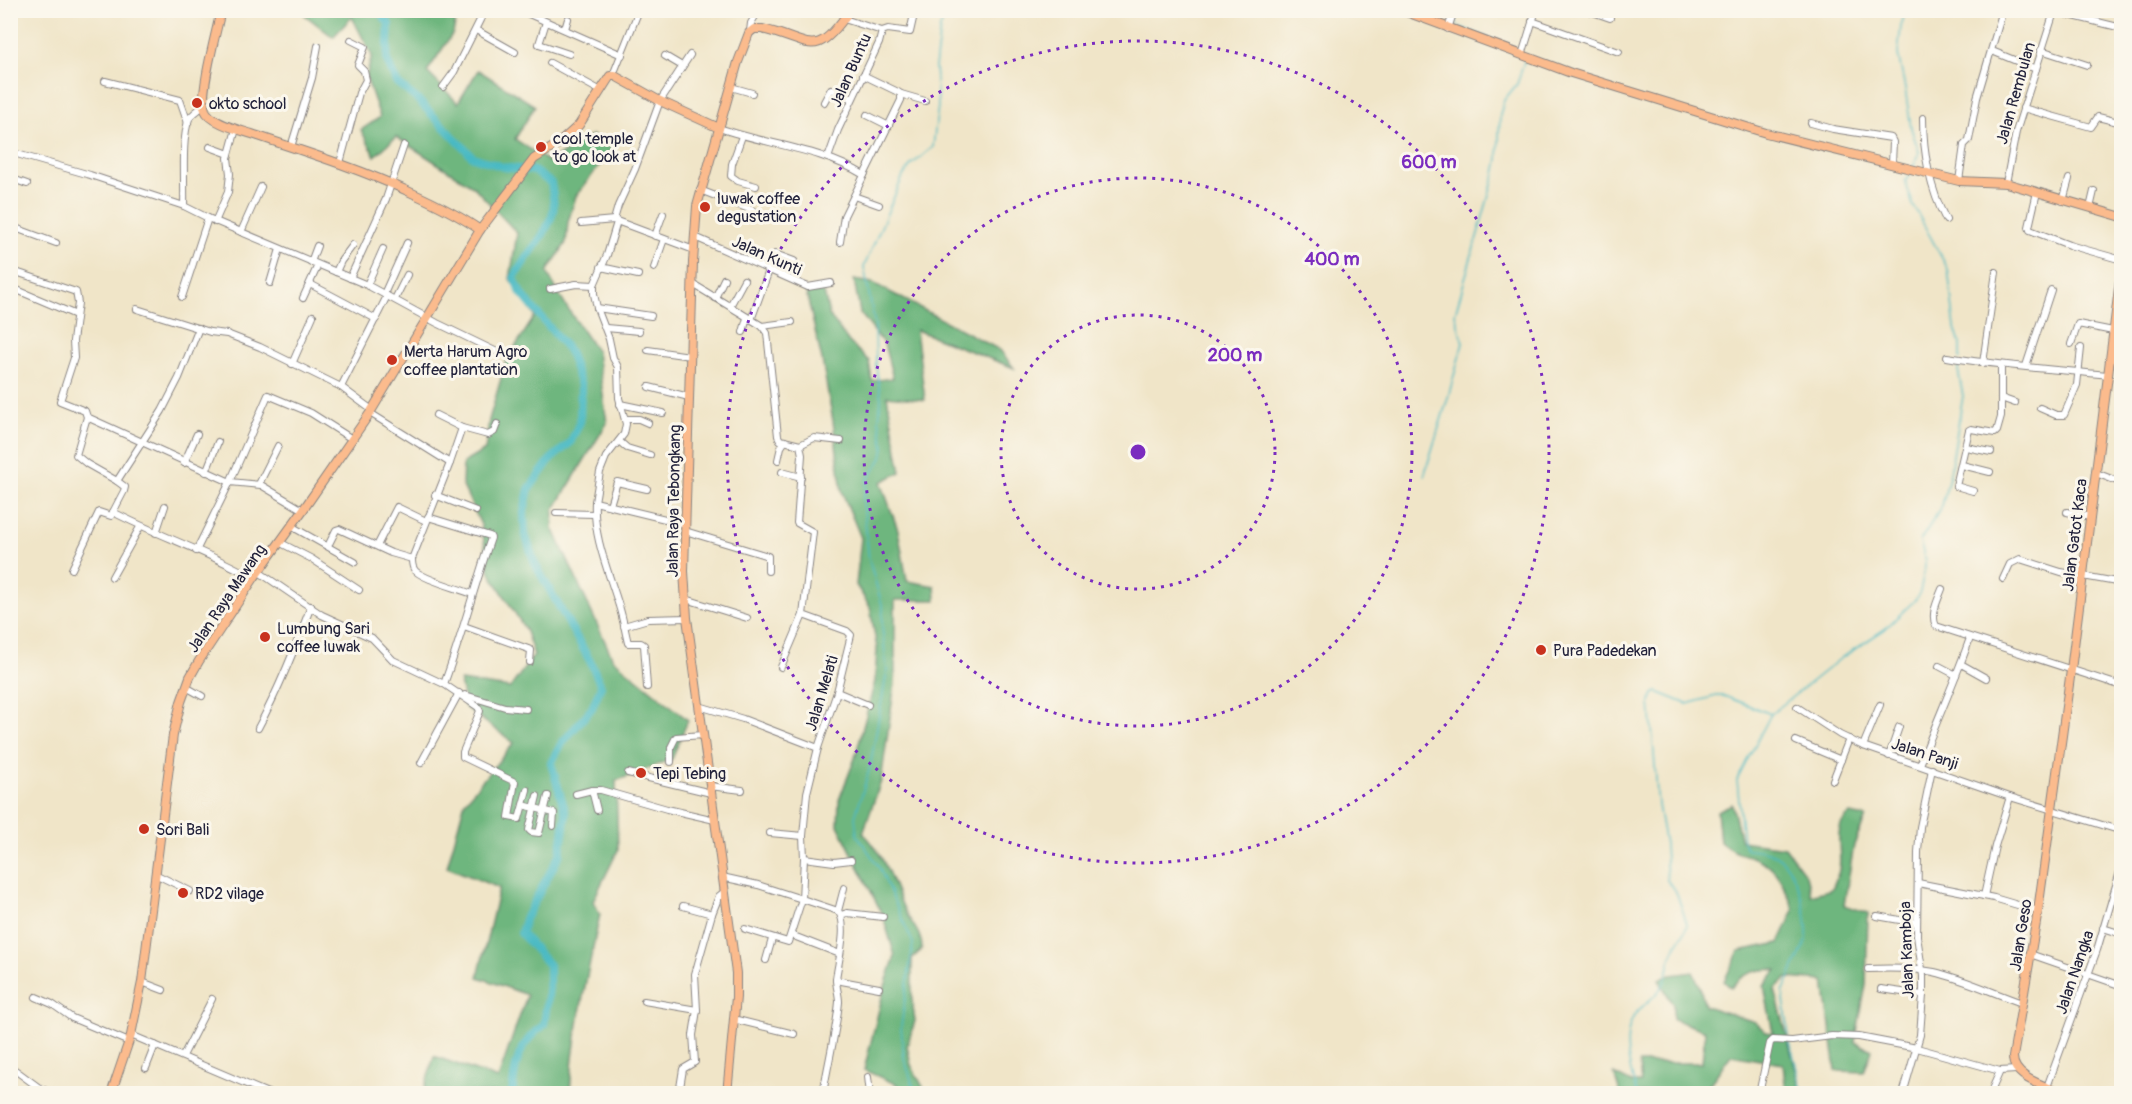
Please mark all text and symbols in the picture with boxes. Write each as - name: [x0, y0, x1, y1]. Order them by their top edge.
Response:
- street label: Jalan Buntu: [826, 30, 876, 111]
- street label: Jalan Rembulan: [1992, 40, 2040, 147]
- place label: okto school: [209, 94, 287, 114]
- marker: okto school: [190, 96, 204, 110]
- place label: cool temple to go look at: [552, 129, 637, 167]
- marker: cool temple to go look at: [534, 140, 548, 154]
- text: 600 m: [1402, 151, 1456, 174]
- place label: luwak coffee degustation: [717, 189, 800, 227]
- marker: luwak coffee degustation: [698, 200, 712, 214]
- street label: Jalan Kunti: [729, 232, 805, 280]
- text: 400 m: [1305, 248, 1359, 271]
- place label: Merta Harum Agro coffee plantation: [404, 342, 528, 380]
- text: 200 m: [1208, 344, 1262, 367]
- marker: Merta Harum Agro coffee plantation: [385, 353, 399, 367]
- street label: Jalan Raya Tebongkang: [663, 424, 685, 578]
- centre of rings: [1128, 442, 1148, 462]
- street label: Jalan Gatot Kaca: [2058, 478, 2092, 593]
- street label: Jalan Raya Mawang: [183, 540, 271, 657]
- place label: Lumbung Sari coffee luwak: [277, 619, 370, 657]
- marker: Lumbung Sari coffee luwak: [258, 630, 272, 644]
- place label: Pura Padedekan: [1553, 641, 1657, 661]
- marker: Pura Padedekan: [1534, 643, 1548, 657]
- street label: Jalan Melati: [801, 653, 843, 733]
- street label: Jalan Panji: [1889, 734, 1961, 774]
- place label: Tepi Tebing: [653, 764, 726, 784]
- marker: Tepi Tebing: [634, 766, 648, 780]
- place label: Sori Bali: [156, 820, 209, 840]
- marker: Sori Bali: [137, 822, 151, 836]
- place label: RD2 vilage: [195, 884, 264, 904]
- marker: RD2 vilage: [176, 886, 190, 900]
- street label: Jalan Geso: [2005, 897, 2037, 973]
- street label: Jalan Kamboja: [1895, 901, 1919, 999]
- street label: Jalan Nangka: [2051, 928, 2099, 1017]

